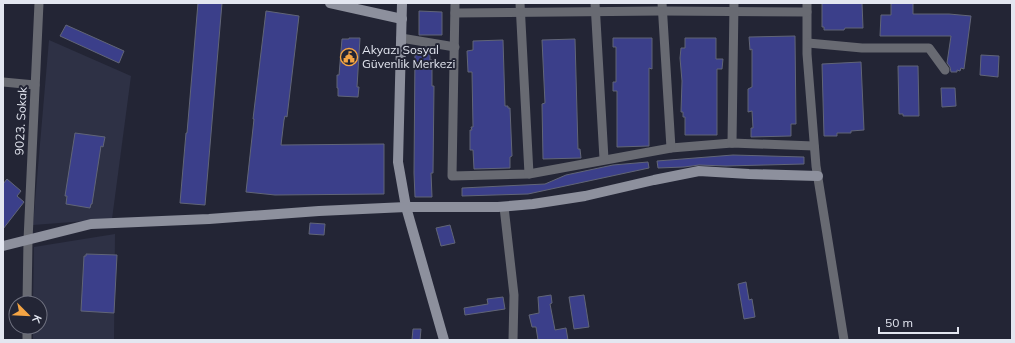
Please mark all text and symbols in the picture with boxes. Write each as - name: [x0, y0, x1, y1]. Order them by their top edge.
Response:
- place label: Akyazı Sosyal Güvenlik Merkezi: [362, 42, 456, 71]
- public building icon: Akyazı Sosyal Güvenlik Merkezi: [339, 47, 359, 67]
- street label: 9023. Sokak: [11, 86, 30, 156]
- north arrow: [8, 295, 48, 335]
- scale bar: [879, 309, 958, 335]
- text: K: [29, 313, 45, 326]
- text: 50 m: [885, 315, 913, 330]

